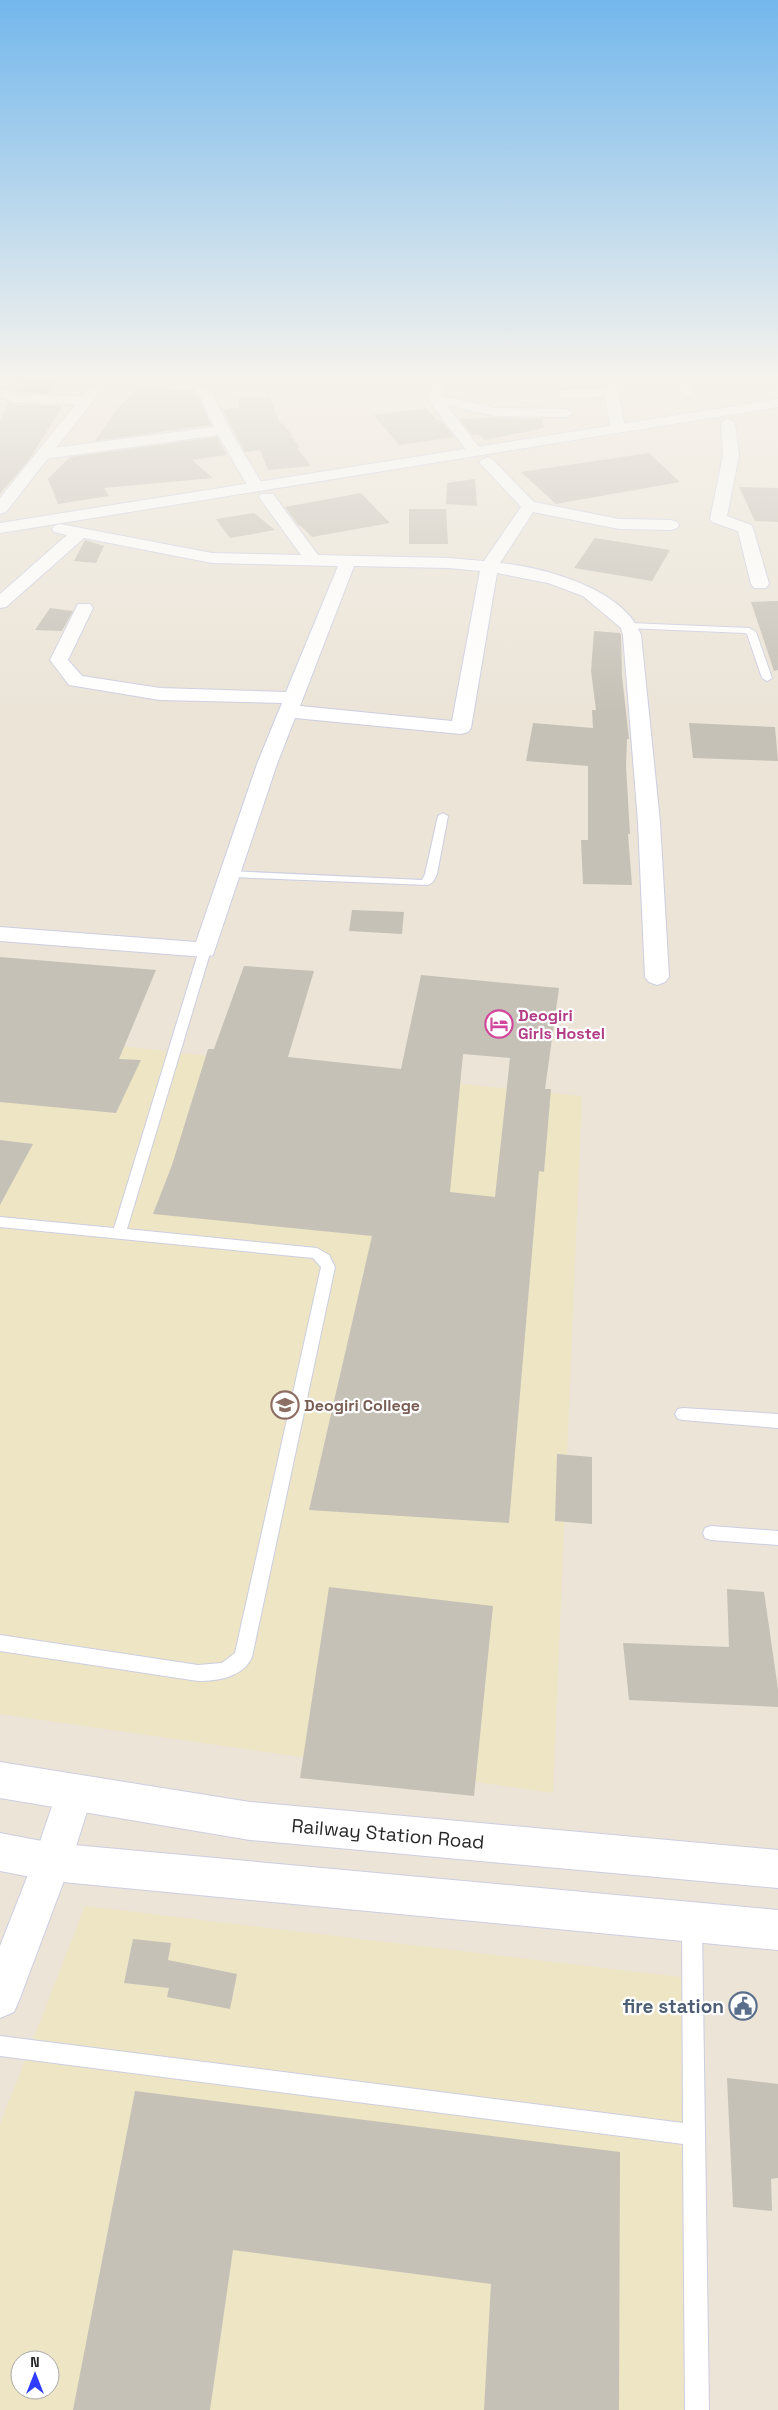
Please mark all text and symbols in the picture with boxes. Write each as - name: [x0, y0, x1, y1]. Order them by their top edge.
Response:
- place label: Deogiri Girls Hostel: [518, 1005, 605, 1044]
- hotel icon: Deogiri Girls Hostel: [484, 1009, 514, 1039]
- school or university icon: Deogiri College: [270, 1390, 300, 1420]
- place label: Deogiri College: [304, 1395, 420, 1416]
- street label: Railway Station Road: [291, 1813, 485, 1855]
- public building icon: fire station: [728, 1991, 758, 2021]
- place label: fire station: [622, 1994, 724, 2019]
- north arrow: [10, 2350, 60, 2400]
- text: N: [30, 2353, 40, 2371]

